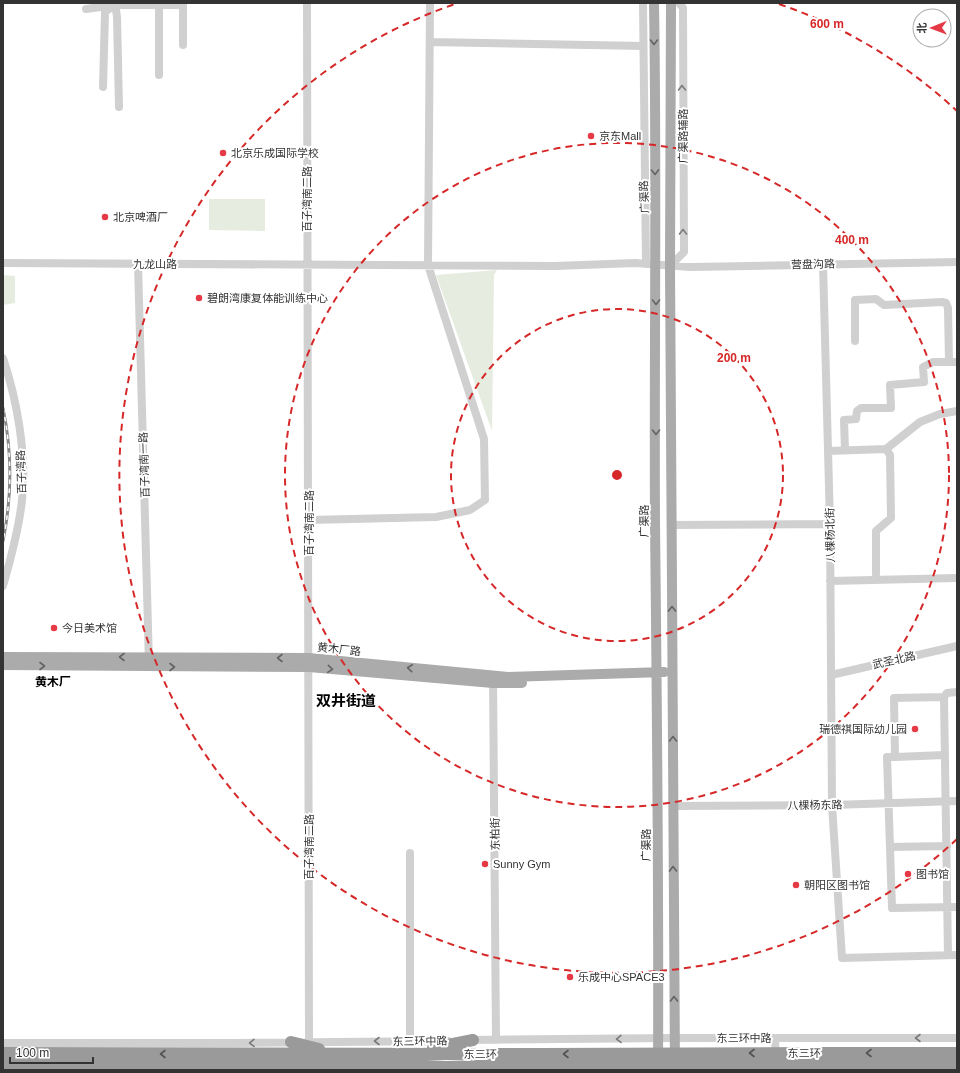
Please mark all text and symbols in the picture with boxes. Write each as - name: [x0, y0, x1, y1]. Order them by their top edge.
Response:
- north arrow: [912, 8, 952, 48]
- text: 600 m: [810, 17, 844, 31]
- text: 北: [916, 23, 928, 34]
- one-way arrow: [650, 39, 658, 45]
- one-way arrow: [678, 85, 686, 91]
- street label: 广渠路辅路: [677, 109, 689, 164]
- place label: 京东Mall: [599, 130, 641, 142]
- marker: 京东Mall: [586, 131, 596, 141]
- place label: 北京乐成国际学校: [231, 147, 319, 159]
- marker: 北京乐成国际学校: [218, 148, 228, 158]
- street label: 百子湾南二路: [301, 166, 313, 232]
- one-way arrow: [651, 169, 659, 175]
- street label: 广渠路: [637, 180, 651, 214]
- place label: 北京啤酒厂: [113, 211, 168, 223]
- marker: 北京啤酒厂: [100, 212, 110, 222]
- one-way arrow: [679, 229, 687, 235]
- text: 400 m: [835, 233, 869, 247]
- street label: 九龙山路: [133, 258, 177, 270]
- street label: 营盘沟路: [791, 258, 835, 270]
- place label: 碧朗湾康复体能训练中心: [207, 292, 328, 304]
- marker: 碧朗湾康复体能训练中心: [194, 293, 204, 303]
- one-way arrow: [652, 299, 660, 305]
- text: 200 m: [717, 351, 751, 365]
- one-way arrow: [652, 429, 660, 435]
- street label: 百子湾南一路: [137, 432, 151, 498]
- street label: 百子湾路: [14, 450, 28, 494]
- centre of rings: [610, 468, 624, 482]
- street label: 百子湾南二路: [303, 490, 315, 556]
- street label: 广渠路: [638, 505, 650, 538]
- street label: 八棵杨北街: [824, 507, 836, 563]
- one-way arrow: [668, 606, 676, 612]
- place label: 今日美术馆: [62, 622, 117, 634]
- marker: 今日美术馆: [49, 623, 59, 633]
- street label: 黄木厂路: [316, 641, 362, 657]
- street label: 武圣北路: [871, 649, 917, 671]
- one-way arrow: [119, 653, 125, 661]
- one-way arrow: [277, 654, 283, 662]
- one-way arrow: [39, 662, 45, 670]
- one-way arrow: [169, 663, 175, 671]
- one-way arrow: [407, 664, 413, 673]
- one-way arrow: [327, 665, 333, 674]
- district label: 黄木厂: [35, 675, 71, 689]
- district label: 双井街道: [316, 692, 376, 709]
- place label: 瑞德祺国际幼儿园: [819, 723, 907, 735]
- marker: 瑞德祺国际幼儿园: [910, 724, 920, 734]
- one-way arrow: [669, 736, 677, 742]
- street label: 八棵杨东路: [787, 799, 843, 811]
- street label: 百子湾南二路: [303, 814, 315, 880]
- street label: 东柏街: [489, 817, 501, 851]
- street label: 广渠路: [640, 829, 652, 862]
- place label: Sunny Gym: [493, 858, 550, 870]
- marker: Sunny Gym: [480, 859, 490, 869]
- one-way arrow: [669, 866, 677, 872]
- place label: 图书馆: [916, 868, 949, 880]
- marker: 图书馆: [903, 869, 913, 879]
- place label: 朝阳区图书馆: [804, 879, 870, 891]
- marker: 朝阳区图书馆: [791, 880, 801, 890]
- place label: 乐成中心SPACE3: [578, 971, 665, 983]
- marker: 乐成中心SPACE3: [565, 972, 575, 982]
- one-way arrow: [670, 996, 678, 1002]
- street label: 东三环中路: [717, 1032, 772, 1044]
- one-way arrow: [915, 1034, 921, 1042]
- street label: 东三环中路: [392, 1035, 448, 1047]
- one-way arrow: [616, 1035, 622, 1043]
- one-way arrow: [374, 1037, 380, 1045]
- scale bar: [10, 1039, 93, 1065]
- one-way arrow: [249, 1039, 255, 1047]
- text: 100 m: [16, 1046, 49, 1060]
- street label: 东三环: [788, 1047, 821, 1059]
- street label: 东三环: [464, 1048, 497, 1060]
- one-way arrow: [749, 1049, 755, 1057]
- one-way arrow: [866, 1049, 872, 1057]
- one-way arrow: [160, 1050, 166, 1058]
- one-way arrow: [563, 1050, 569, 1058]

